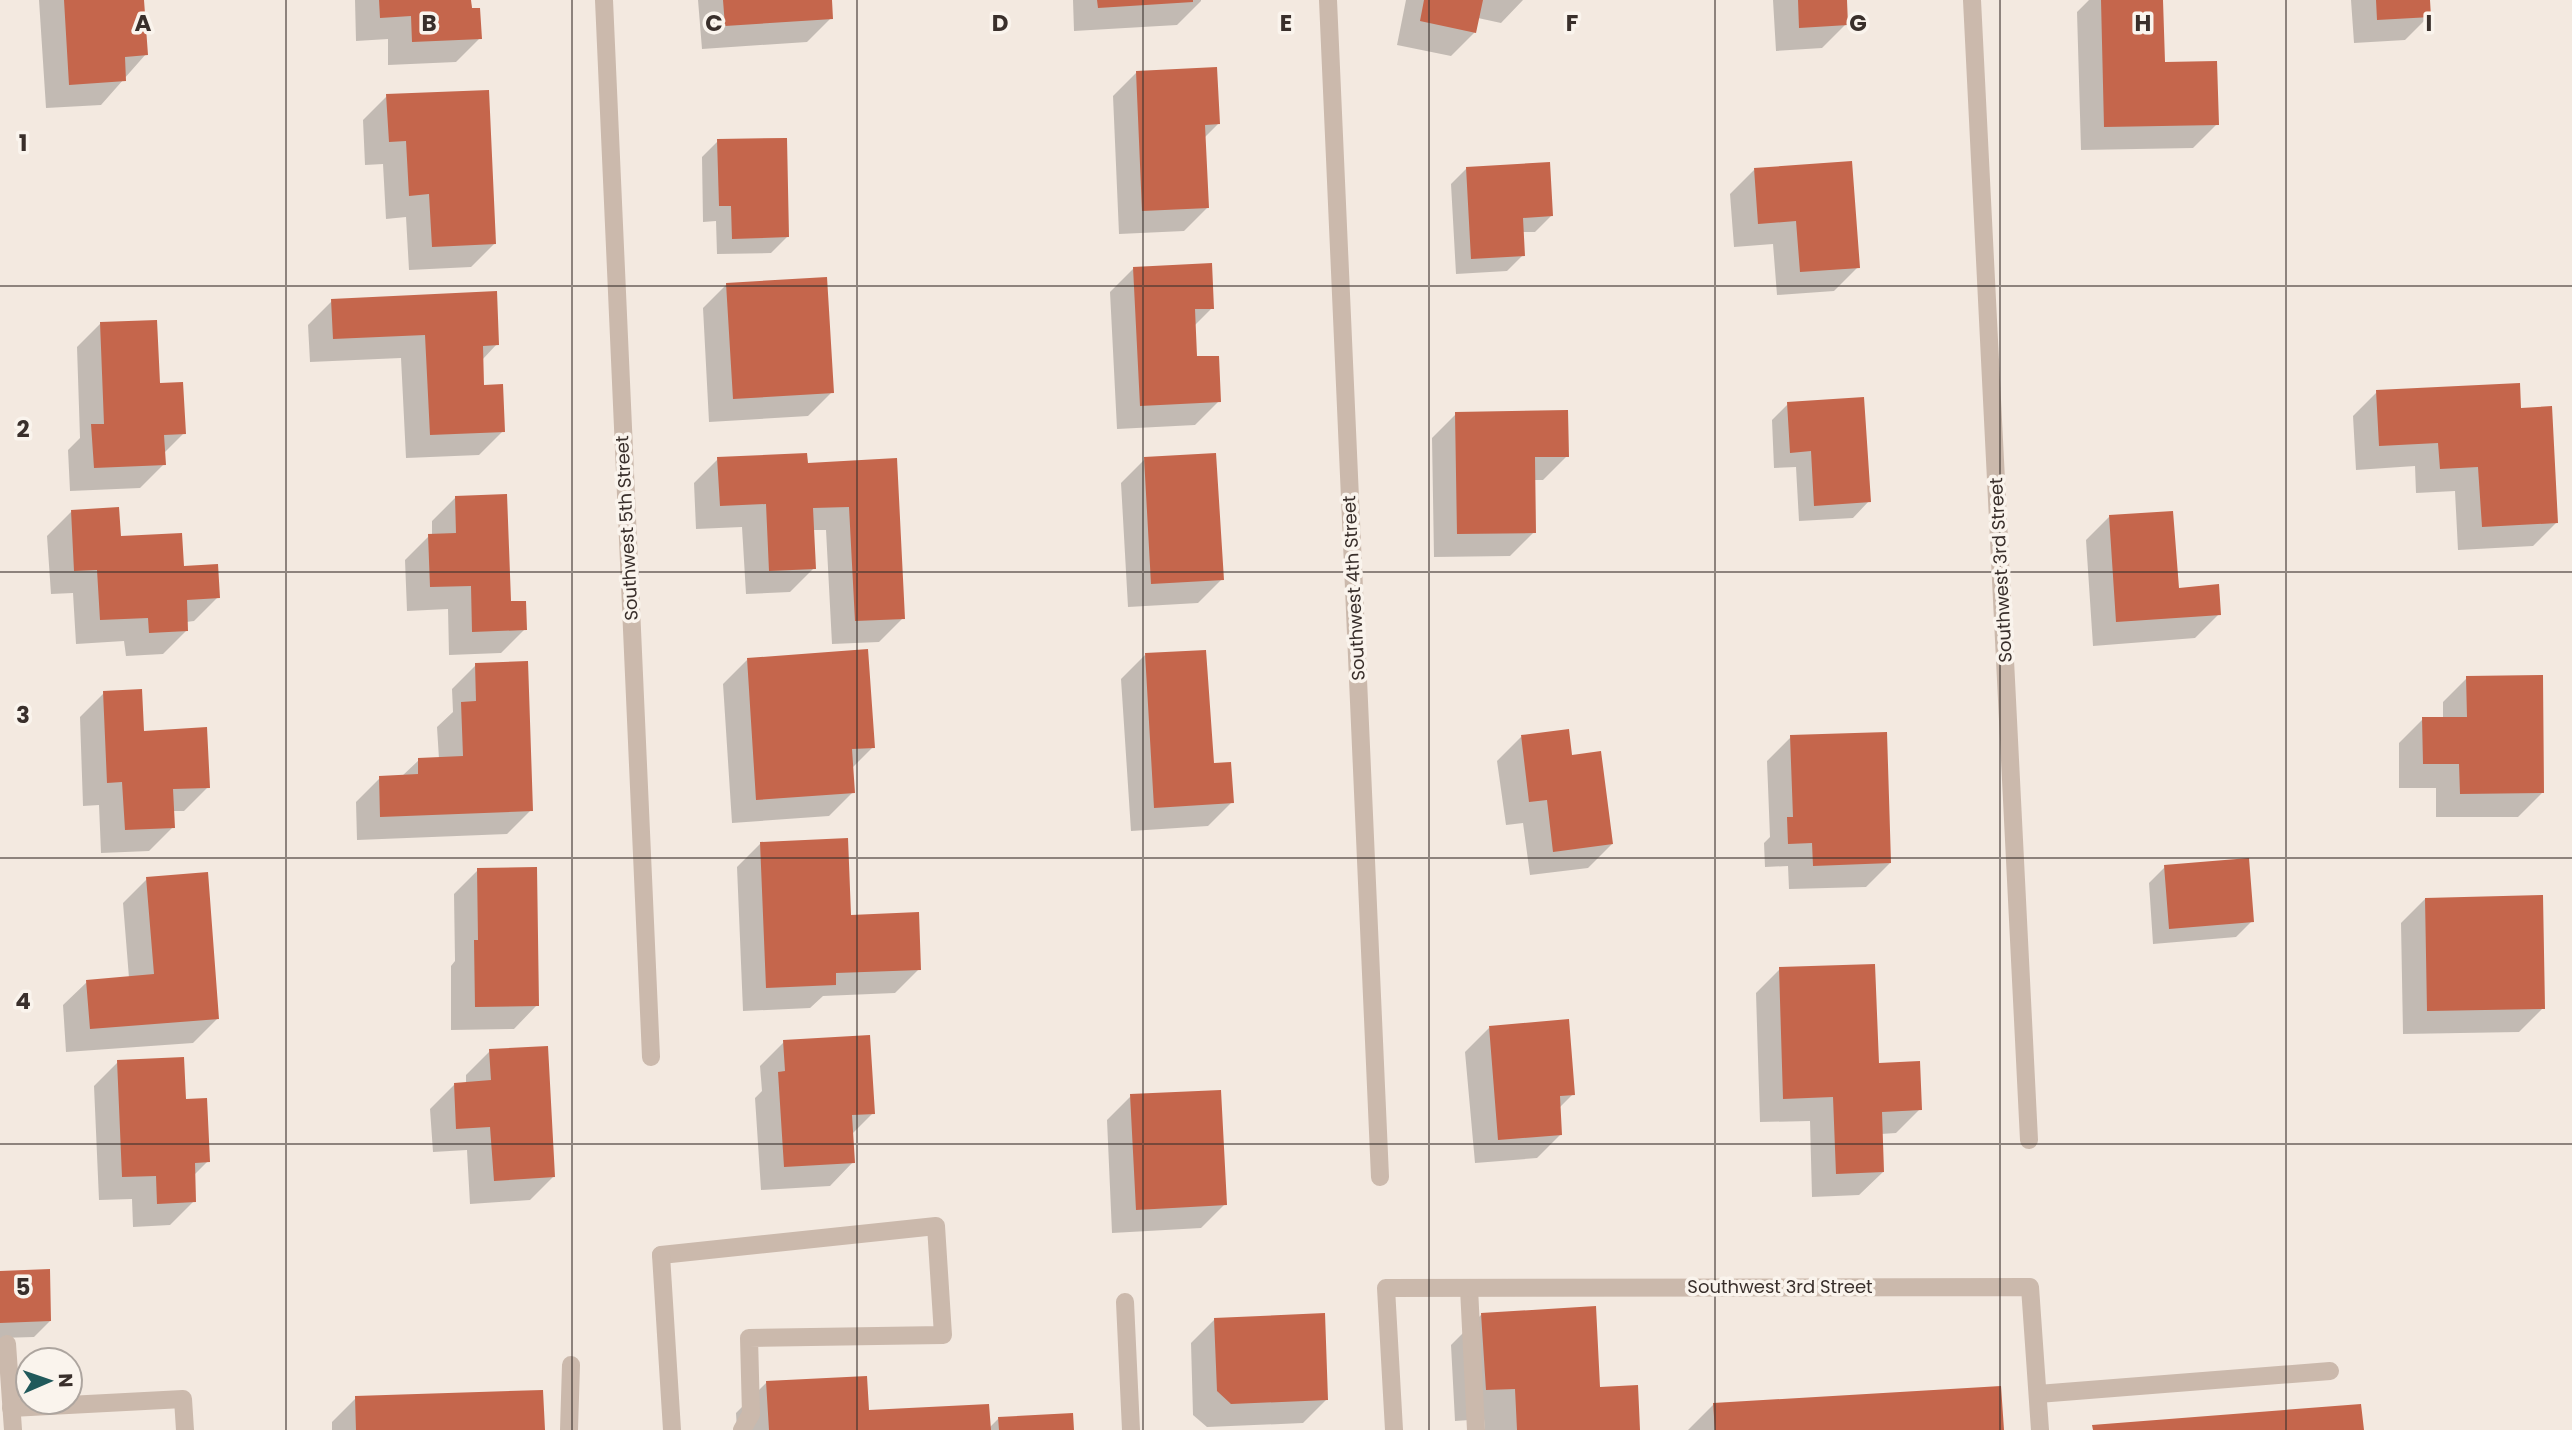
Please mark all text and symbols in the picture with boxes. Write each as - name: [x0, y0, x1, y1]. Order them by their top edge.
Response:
- text: A: [135, 7, 152, 39]
- text: B: [421, 7, 437, 39]
- text: C: [705, 7, 723, 39]
- text: D: [992, 7, 1008, 39]
- text: E: [1280, 7, 1292, 39]
- text: F: [1566, 7, 1578, 39]
- text: G: [1849, 7, 1867, 39]
- text: H: [2135, 7, 2151, 39]
- text: I: [2426, 7, 2432, 39]
- text: 1: [19, 127, 27, 159]
- text: 2: [16, 413, 30, 445]
- street label: Southwest 5th Street: [609, 435, 644, 621]
- street label: Southwest 3rd Street: [1983, 477, 2018, 663]
- street label: Southwest 4th Street: [1336, 495, 1371, 681]
- text: 3: [16, 699, 30, 731]
- text: 4: [15, 985, 31, 1017]
- text: 5: [16, 1271, 30, 1303]
- street label: Southwest 3rd Street: [1687, 1274, 1873, 1299]
- north arrow: [14, 1346, 84, 1416]
- text: N: [52, 1373, 79, 1388]

